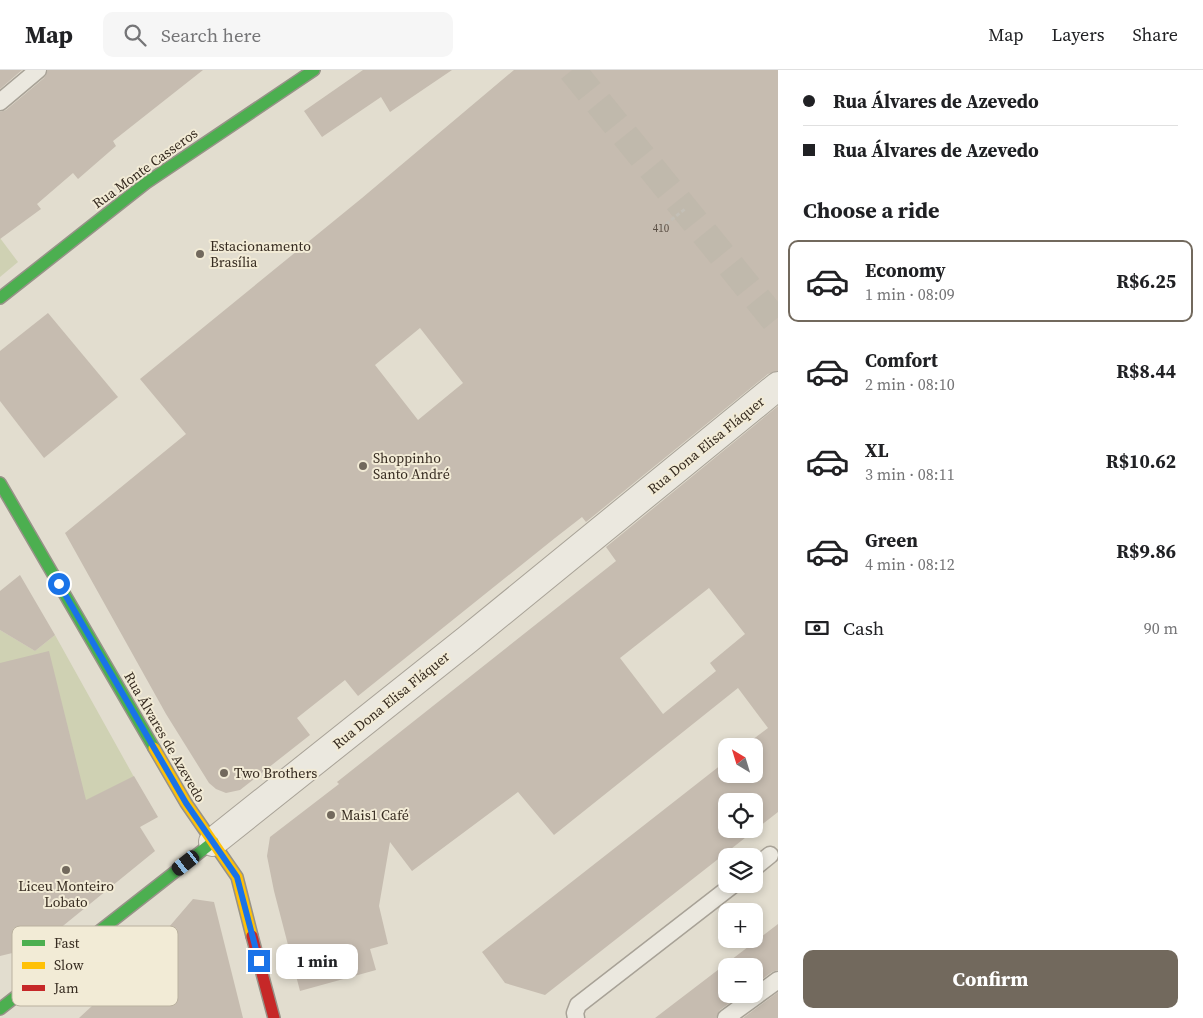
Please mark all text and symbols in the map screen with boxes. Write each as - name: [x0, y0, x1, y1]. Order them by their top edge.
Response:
- search box: [103, 12, 453, 57]
- text: Map: [25, 18, 73, 51]
- icon: search: [121, 21, 149, 49]
- text: Search here: [161, 22, 261, 48]
- text: Map: [988, 22, 1023, 47]
- text: Layers: [1051, 22, 1104, 47]
- text: Share: [1132, 22, 1178, 47]
- text: Rua Álvares de Azevedo: [833, 88, 1039, 114]
- street label: Rua Monte Casseros: [88, 123, 202, 213]
- text: Rua Álvares de Azevedo: [833, 137, 1039, 163]
- text: Choose a ride: [803, 195, 940, 225]
- house number: 410: [653, 221, 670, 236]
- place label: Estacionamento Brasília: [210, 236, 311, 272]
- marker: Estacionamento Brasília: [194, 248, 206, 260]
- text: Economy: [865, 257, 946, 283]
- icon: car: [805, 259, 850, 304]
- text: R$6.25: [1116, 268, 1176, 294]
- text: 1 min · 08:09: [865, 283, 955, 305]
- text: Comfort: [865, 347, 938, 373]
- icon: car: [805, 349, 850, 394]
- text: R$8.44: [1116, 358, 1176, 384]
- text: 2 min · 08:10: [865, 373, 955, 395]
- street label: Rua Dona Elisa Fláquer: [643, 391, 769, 499]
- text: XL: [865, 437, 888, 463]
- icon: car: [805, 439, 850, 484]
- place label: Shoppinho Santo André: [373, 448, 450, 484]
- text: R$10.62: [1106, 448, 1176, 474]
- marker: Shoppinho Santo André: [357, 460, 369, 472]
- text: 3 min · 08:11: [865, 463, 955, 485]
- text: Green: [865, 527, 918, 553]
- icon: car: [805, 529, 850, 574]
- text: R$9.86: [1116, 538, 1176, 564]
- text: 4 min · 08:12: [865, 553, 955, 575]
- route start: [48, 573, 70, 595]
- icon: cash: [803, 614, 831, 642]
- text: Cash: [843, 615, 884, 641]
- text: 90 m: [1144, 617, 1178, 639]
- street label: Rua Dona Elisa Fláquer: [328, 646, 454, 754]
- street label: Rua Álvares de Azevedo: [119, 668, 211, 806]
- north arrow: [718, 738, 762, 782]
- map controls: [718, 738, 763, 1003]
- place label: Two Brothers: [234, 763, 317, 783]
- marker: Two Brothers: [218, 767, 230, 779]
- button: locate: [718, 793, 763, 838]
- place label: Mais1 Café: [341, 805, 409, 825]
- marker: Mais1 Café: [325, 809, 337, 821]
- car: [169, 848, 202, 878]
- button: layers: [718, 848, 763, 893]
- marker: Liceu Monteiro Lobato: [60, 864, 72, 876]
- place label: Liceu Monteiro Lobato: [18, 876, 114, 912]
- button: +: [718, 903, 763, 948]
- legend: [12, 926, 178, 1006]
- text: Fast: [54, 933, 80, 953]
- callout: 1 min: [276, 944, 359, 978]
- route end: [248, 950, 270, 972]
- text: 1 min: [296, 950, 338, 972]
- button: Confirm: [803, 950, 1178, 1008]
- text: Slow: [54, 955, 84, 975]
- button: −: [718, 958, 763, 1003]
- text: Jam: [53, 978, 79, 998]

